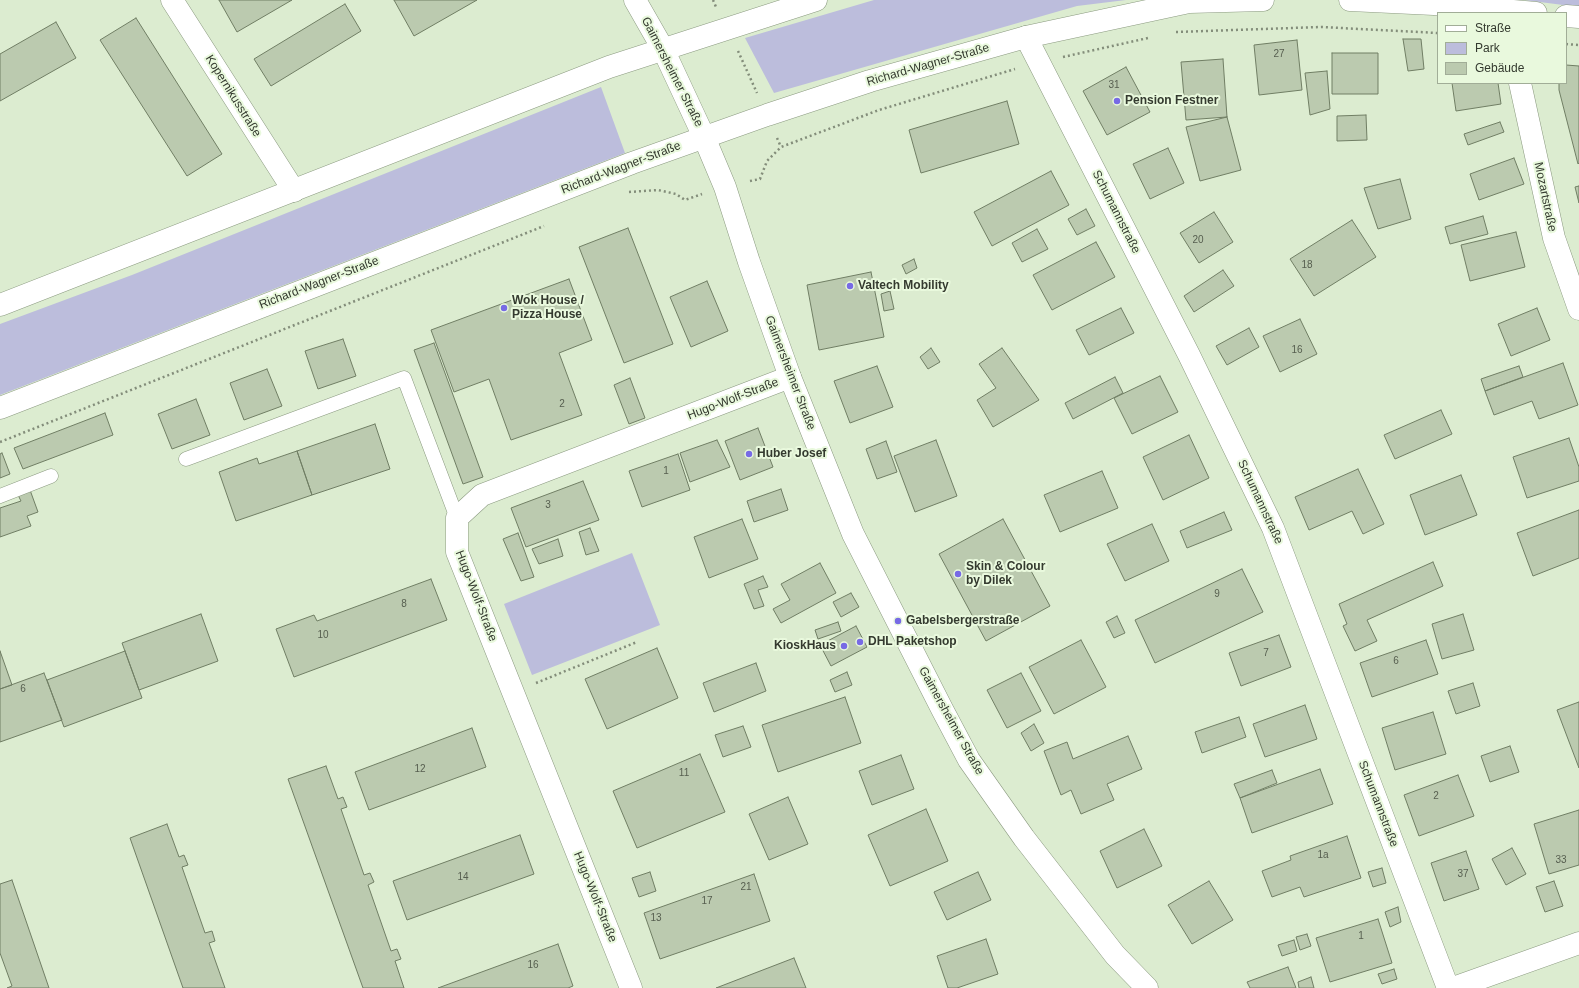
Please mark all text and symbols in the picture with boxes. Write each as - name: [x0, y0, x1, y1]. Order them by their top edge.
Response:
- legend: [1437, 12, 1567, 84]
- street label: Gaimersheimer Straße: [638, 15, 706, 129]
- text: Straße: [1475, 21, 1511, 35]
- street label: Richard-Wagner-Straße: [865, 41, 991, 89]
- text: Park: [1475, 41, 1500, 55]
- house number: 27: [1273, 48, 1285, 60]
- street label: Kopernikusstraße: [202, 52, 264, 140]
- text: Gebäude: [1475, 61, 1524, 75]
- house number: 31: [1108, 79, 1120, 91]
- place label: Pension Festner: [1125, 94, 1218, 108]
- marker: Pension Festner: [1112, 96, 1122, 106]
- street label: Richard-Wagner-Straße: [559, 139, 683, 197]
- street label: Mozartstraße: [1531, 161, 1559, 233]
- street label: Schumannstraße: [1089, 168, 1143, 256]
- house number: 20: [1192, 234, 1204, 246]
- street label: Richard-Wagner-Straße: [257, 254, 381, 312]
- house number: 18: [1301, 259, 1313, 271]
- place label: Valtech Mobility: [858, 279, 949, 293]
- marker: Valtech Mobility: [845, 281, 855, 291]
- place label: Wok House / Pizza House: [512, 294, 584, 322]
- marker: Wok House / Pizza House: [499, 303, 509, 313]
- street label: Gaimersheimer Straße: [762, 314, 818, 432]
- house number: 16: [1291, 344, 1303, 356]
- street label: Hugo-Wolf-Straße: [685, 375, 781, 423]
- house number: 2: [559, 398, 565, 410]
- place label: Huber Josef: [757, 447, 826, 461]
- marker: Huber Josef: [744, 449, 754, 459]
- street label: Schumannstraße: [1234, 458, 1286, 546]
- house number: 1: [663, 465, 669, 477]
- house number: 3: [545, 499, 551, 511]
- street label: Hugo-Wolf-Straße: [452, 548, 500, 644]
- place label: Skin & Colour by Dilek: [966, 560, 1045, 588]
- marker: Skin & Colour by Dilek: [953, 569, 963, 579]
- house number: 9: [1214, 588, 1220, 600]
- house number: 8: [401, 598, 407, 610]
- place label: Gabelsbergerstraße: [906, 614, 1019, 628]
- marker: Gabelsbergerstraße: [893, 616, 903, 626]
- house number: 10: [317, 629, 329, 641]
- place label: DHL Paketshop: [868, 635, 957, 649]
- marker: DHL Paketshop: [855, 637, 865, 647]
- place label: KioskHaus: [774, 639, 836, 653]
- marker: KioskHaus: [839, 641, 849, 651]
- house number: 7: [1263, 647, 1269, 659]
- house number: 6: [1393, 655, 1399, 667]
- street label: Gaimersheimer Straße: [915, 664, 987, 778]
- house number: 6: [20, 683, 26, 695]
- street label: Schumannstraße: [1355, 759, 1401, 849]
- house number: 12: [414, 763, 426, 775]
- house number: 11: [679, 767, 689, 779]
- house number: 2: [1433, 790, 1439, 802]
- house number: 1a: [1317, 849, 1329, 861]
- street label: Hugo-Wolf-Straße: [570, 850, 620, 944]
- house number: 33: [1555, 854, 1567, 866]
- house number: 37: [1457, 868, 1469, 880]
- house number: 14: [457, 871, 469, 883]
- house number: 21: [740, 881, 752, 893]
- house number: 17: [701, 895, 713, 907]
- house number: 13: [650, 912, 662, 924]
- house number: 1: [1358, 930, 1364, 942]
- house number: 16: [527, 959, 539, 971]

